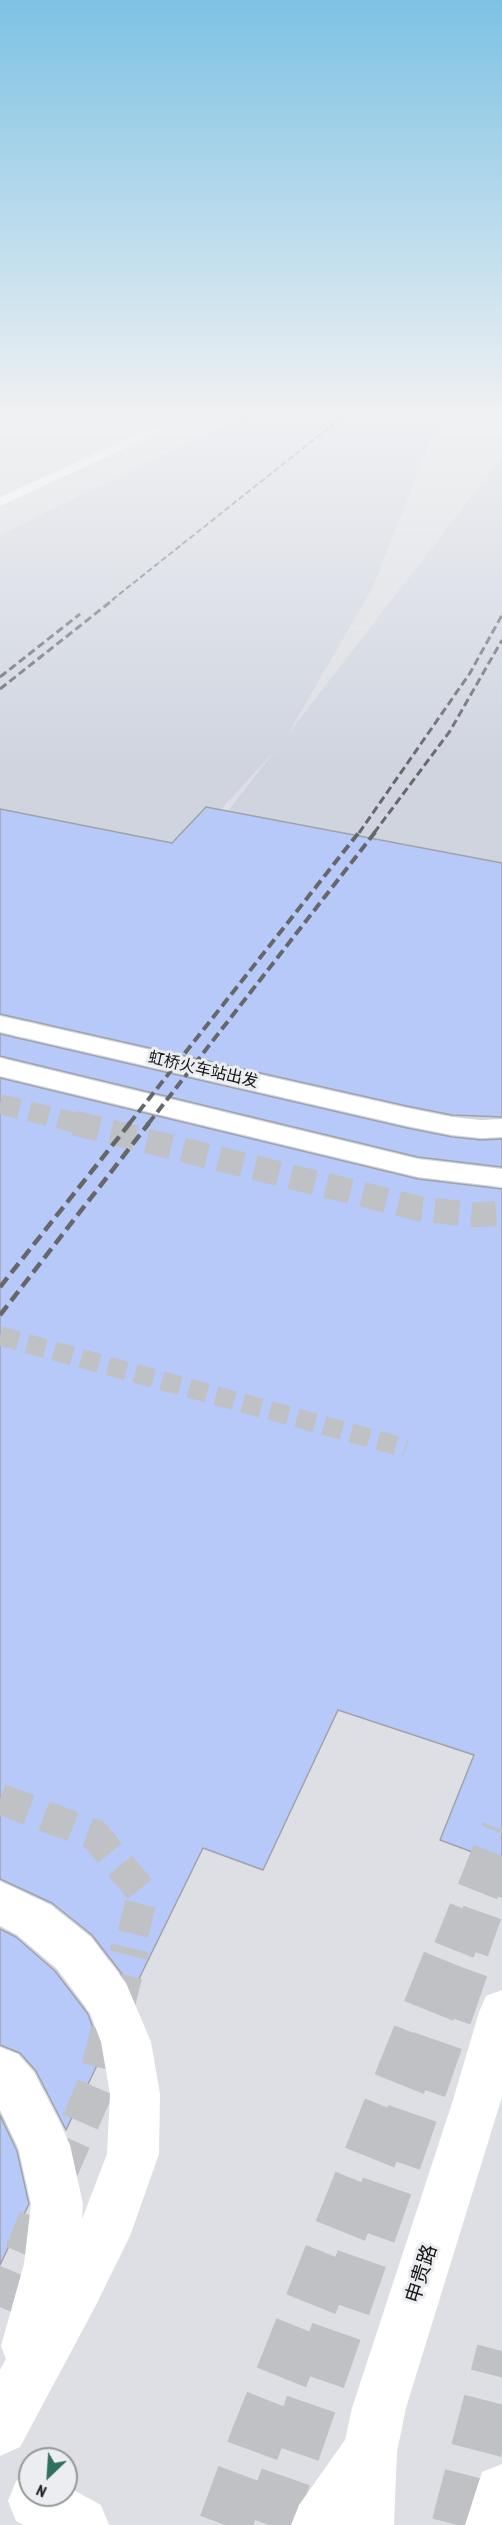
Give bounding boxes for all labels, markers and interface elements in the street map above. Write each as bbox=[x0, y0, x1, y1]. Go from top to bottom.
street label: 虹桥火车站出发 bbox=[146, 1048, 260, 1092]
street label: 申贵路 bbox=[401, 2242, 443, 2306]
north arrow bbox=[18, 2447, 78, 2507]
text: N bbox=[33, 2481, 49, 2502]

